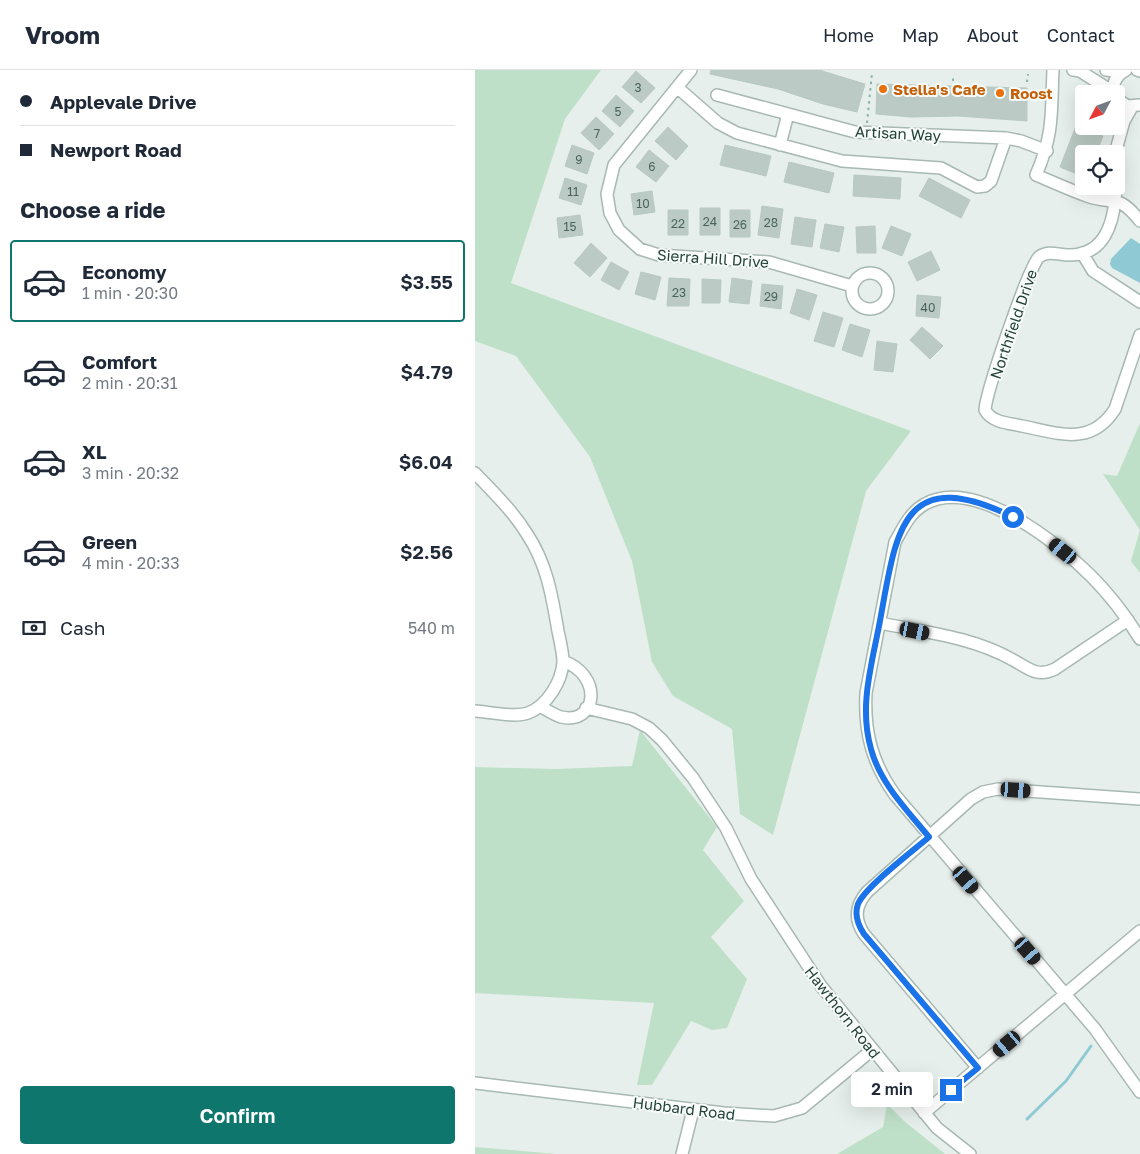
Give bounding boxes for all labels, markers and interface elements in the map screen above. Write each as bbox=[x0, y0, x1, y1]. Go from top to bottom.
text: Vroom bbox=[25, 20, 100, 49]
text: Home bbox=[823, 24, 874, 46]
text: Map bbox=[902, 24, 939, 46]
text: About bbox=[967, 24, 1019, 46]
text: Contact bbox=[1047, 24, 1115, 46]
house number: 3 bbox=[634, 80, 642, 95]
place label: Stella's Cafe bbox=[893, 80, 986, 98]
marker: Stella's Cafe bbox=[877, 83, 889, 95]
place label: Roost bbox=[1010, 84, 1053, 102]
north arrow bbox=[1075, 85, 1125, 135]
map controls bbox=[1075, 85, 1125, 195]
marker: Roost bbox=[994, 87, 1006, 99]
text: Applevale Drive bbox=[50, 90, 196, 113]
house number: 5 bbox=[615, 104, 622, 119]
street label: Artisan Way bbox=[855, 122, 942, 144]
house number: 7 bbox=[594, 126, 600, 141]
text: Newport Road bbox=[50, 138, 182, 161]
button: locate bbox=[1075, 145, 1125, 195]
house number: 9 bbox=[575, 152, 583, 167]
house number: 6 bbox=[648, 159, 656, 174]
house number: 11 bbox=[567, 184, 579, 199]
text: Choose a ride bbox=[20, 196, 166, 223]
house number: 10 bbox=[636, 196, 650, 211]
house number: 24 bbox=[703, 214, 717, 229]
house number: 28 bbox=[764, 215, 778, 230]
house number: 22 bbox=[671, 216, 685, 231]
house number: 26 bbox=[733, 217, 747, 232]
house number: 15 bbox=[564, 219, 576, 234]
street label: Sierra Hill Drive bbox=[656, 245, 770, 271]
icon: car bbox=[22, 259, 67, 304]
text: Economy bbox=[82, 260, 167, 283]
street label: Northfield Drive bbox=[986, 267, 1040, 381]
text: $3.55 bbox=[400, 270, 453, 293]
text: 1 min · 20:30 bbox=[82, 283, 178, 303]
house number: 23 bbox=[672, 285, 686, 300]
house number: 29 bbox=[764, 289, 778, 304]
house number: 40 bbox=[921, 300, 935, 315]
icon: car bbox=[22, 349, 67, 394]
text: Comfort bbox=[82, 350, 157, 373]
text: $4.79 bbox=[401, 360, 453, 383]
text: 2 min · 20:31 bbox=[82, 373, 178, 393]
icon: car bbox=[22, 439, 67, 484]
text: XL bbox=[82, 440, 107, 463]
text: $6.04 bbox=[399, 450, 453, 473]
text: 3 min · 20:32 bbox=[82, 463, 179, 483]
route start bbox=[1002, 506, 1024, 528]
icon: car bbox=[22, 529, 67, 574]
text: Green bbox=[82, 530, 137, 553]
car bbox=[1046, 536, 1079, 566]
text: $2.56 bbox=[400, 540, 453, 563]
text: 4 min · 20:33 bbox=[82, 553, 180, 573]
icon: cash bbox=[20, 614, 48, 642]
text: Cash bbox=[60, 616, 105, 639]
text: 540 m bbox=[408, 618, 455, 638]
car bbox=[898, 621, 931, 641]
car bbox=[1000, 781, 1031, 799]
car bbox=[950, 864, 981, 896]
car bbox=[1012, 935, 1043, 967]
street label: Hawthorn Road bbox=[801, 962, 885, 1062]
car bbox=[990, 1029, 1023, 1059]
callout: 2 min bbox=[851, 1072, 933, 1108]
text: 2 min bbox=[871, 1079, 913, 1099]
route end bbox=[940, 1079, 962, 1101]
button: Confirm bbox=[20, 1086, 455, 1144]
street label: Hubbard Road bbox=[632, 1093, 736, 1123]

